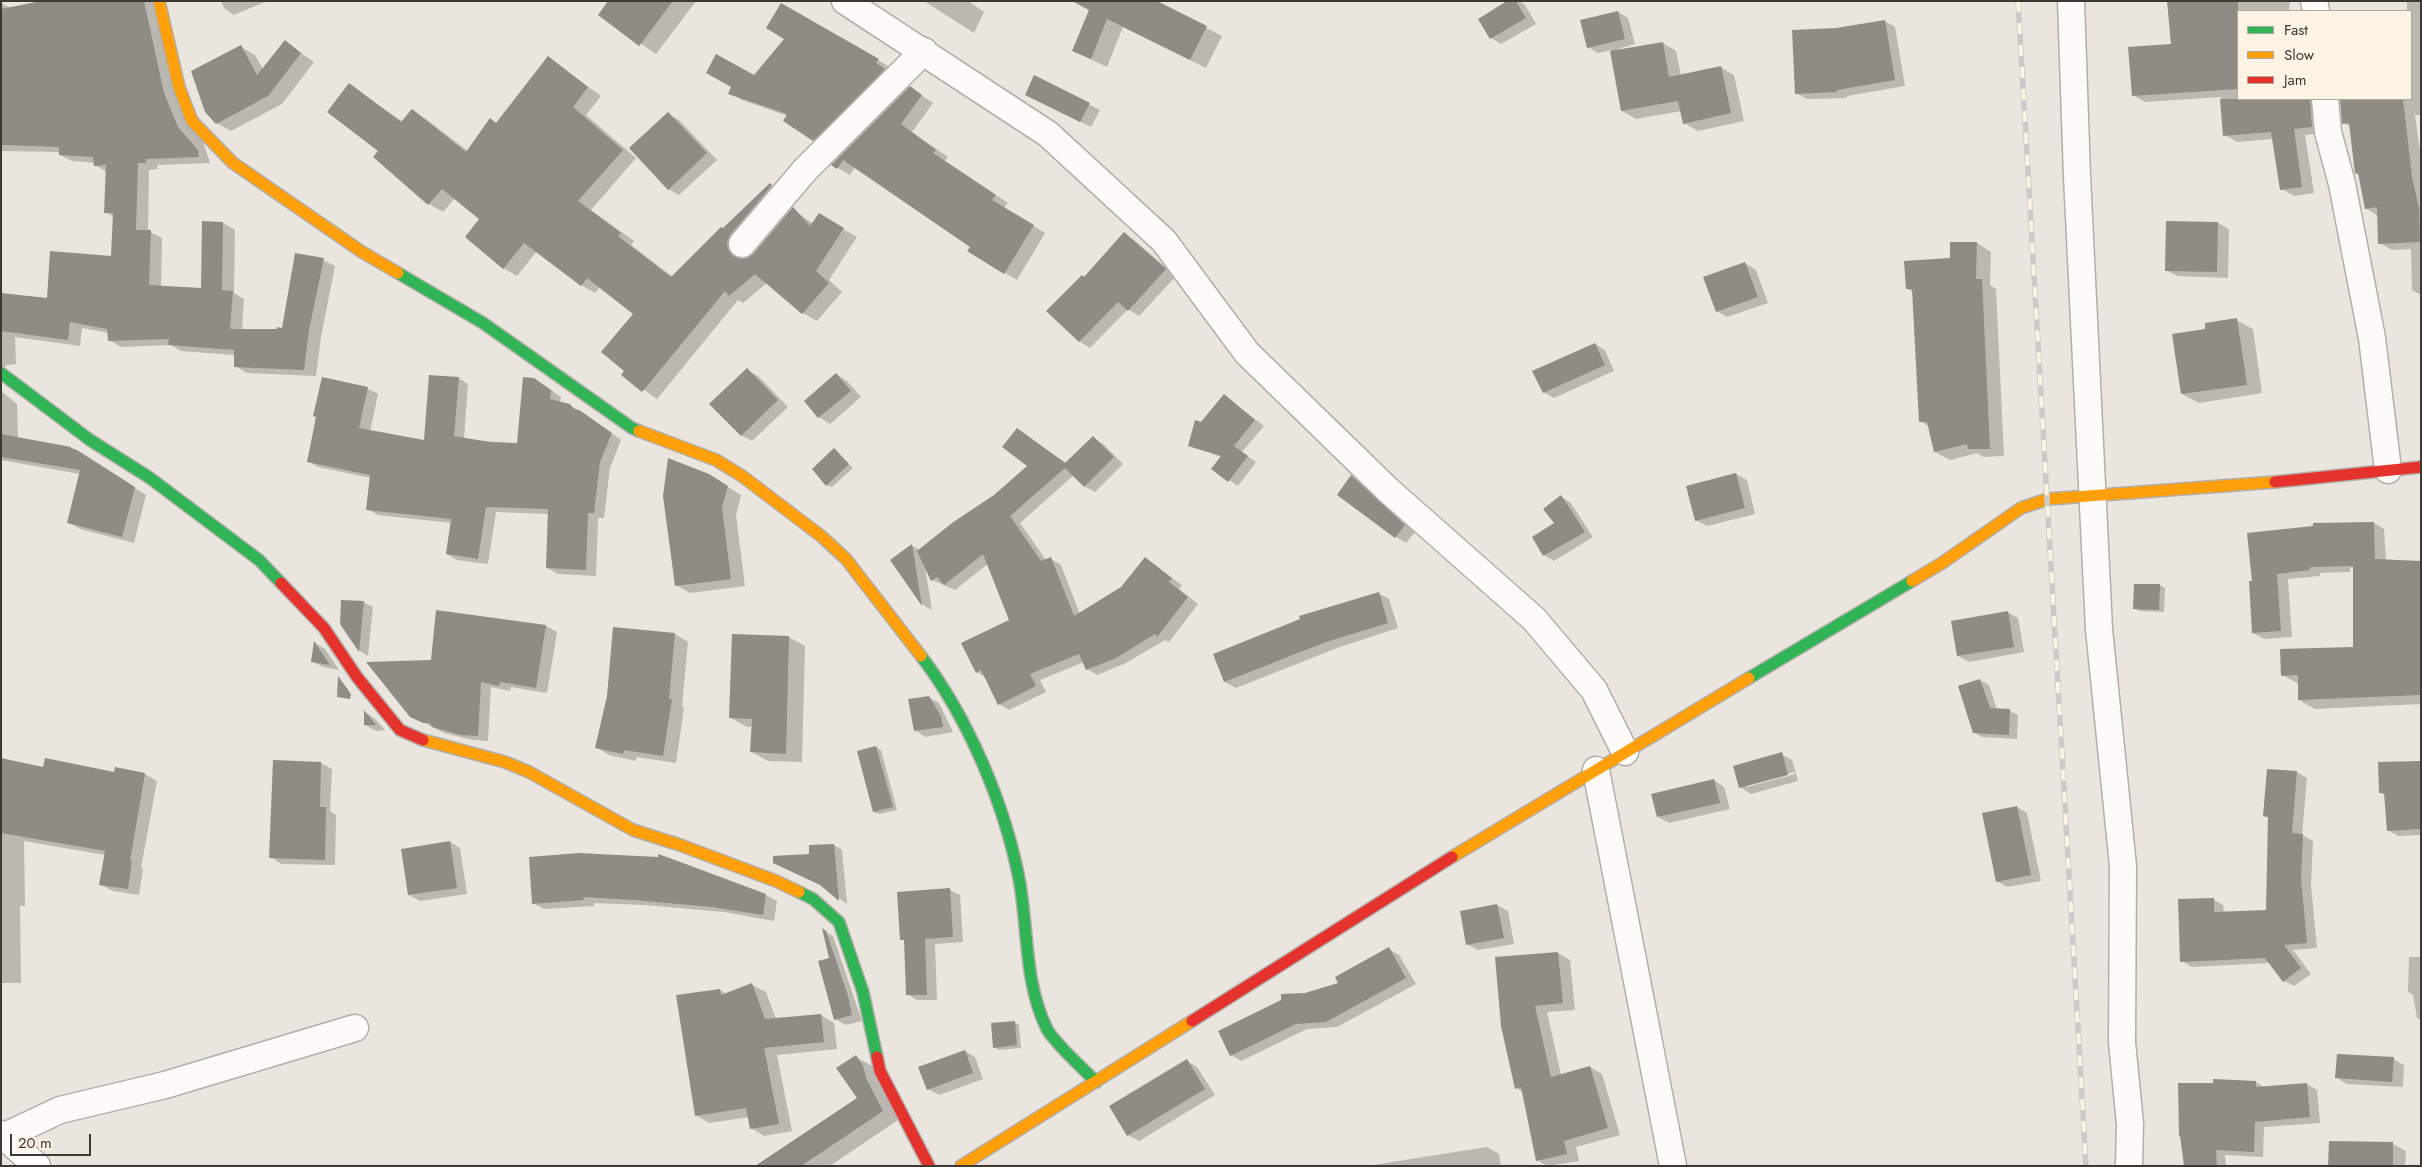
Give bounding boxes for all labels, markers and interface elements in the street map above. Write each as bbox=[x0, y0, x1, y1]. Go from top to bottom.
legend bbox=[2237, 10, 2412, 100]
text: Fast bbox=[2284, 19, 2308, 41]
text: Slow bbox=[2284, 44, 2314, 66]
text: Jam bbox=[2284, 69, 2307, 91]
scale bar bbox=[12, 1124, 94, 1156]
text: 20 m bbox=[18, 1132, 52, 1154]

